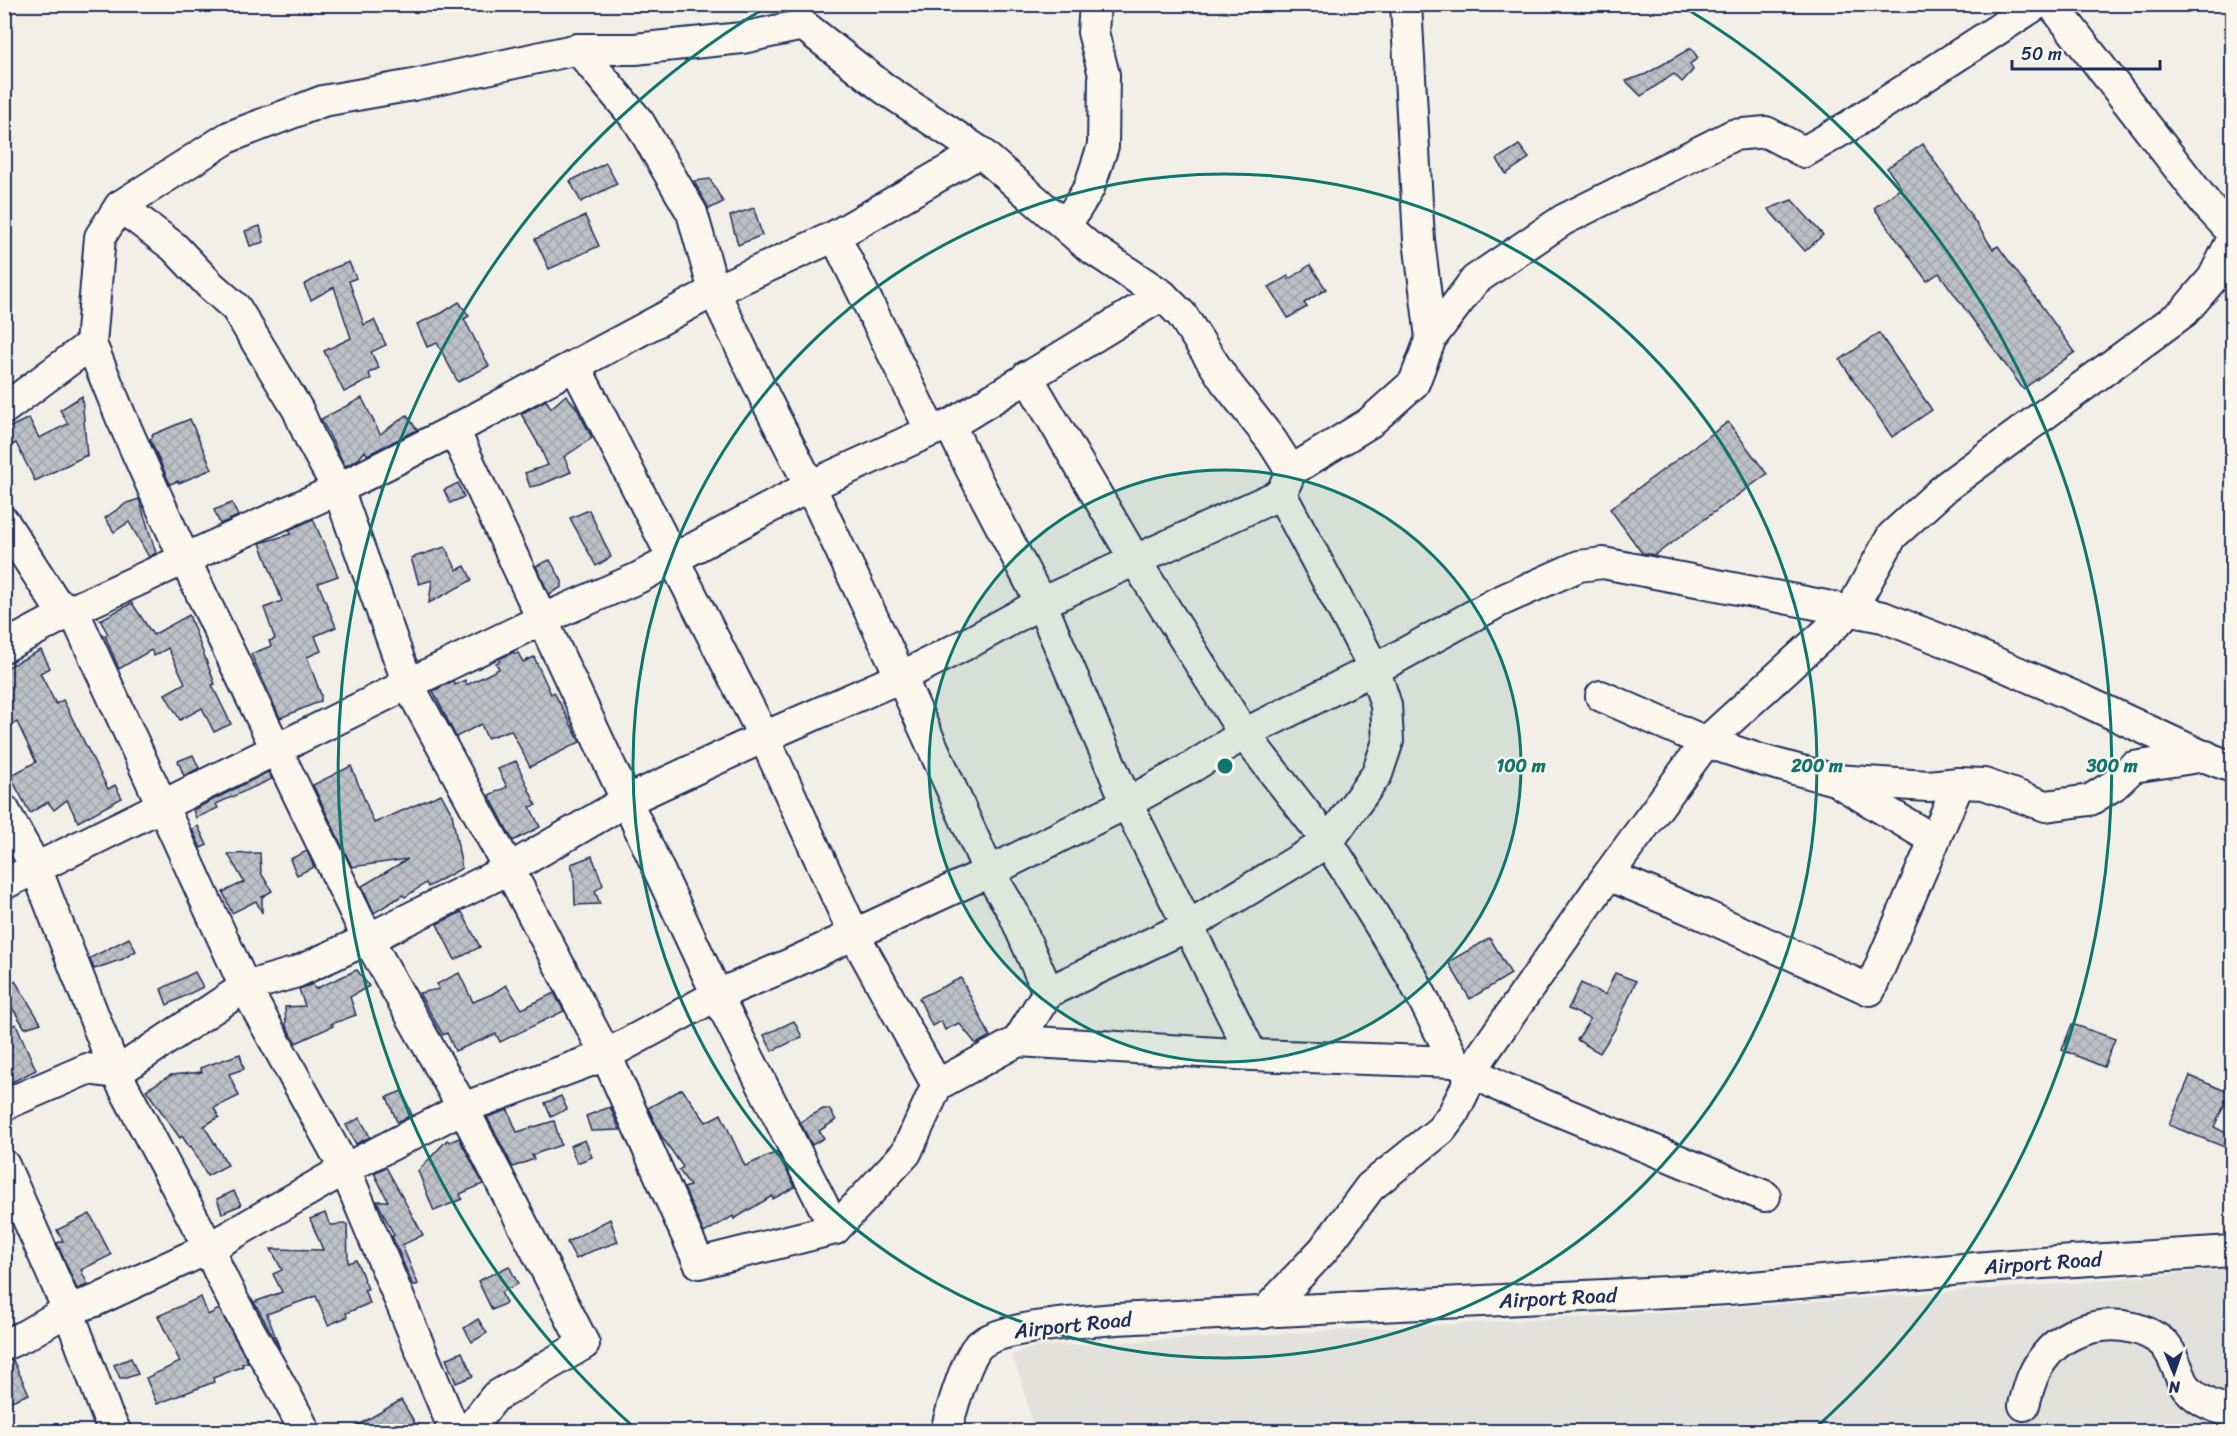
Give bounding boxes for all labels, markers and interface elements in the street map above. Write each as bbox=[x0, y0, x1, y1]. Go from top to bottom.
scale bar bbox=[2012, 33, 2160, 71]
text: 50 m bbox=[2021, 38, 2062, 70]
text: 100 m bbox=[1497, 750, 1546, 782]
text: 200 m bbox=[1790, 750, 1843, 782]
text: 300 m bbox=[2085, 750, 2138, 782]
centre of rings bbox=[1215, 756, 1235, 776]
street label: Airport Road bbox=[1982, 1240, 2105, 1286]
street label: Airport Road bbox=[1497, 1276, 1620, 1320]
street label: Airport Road bbox=[1011, 1300, 1136, 1350]
north arrow bbox=[2144, 1343, 2204, 1403]
text: N bbox=[2168, 1373, 2182, 1402]

